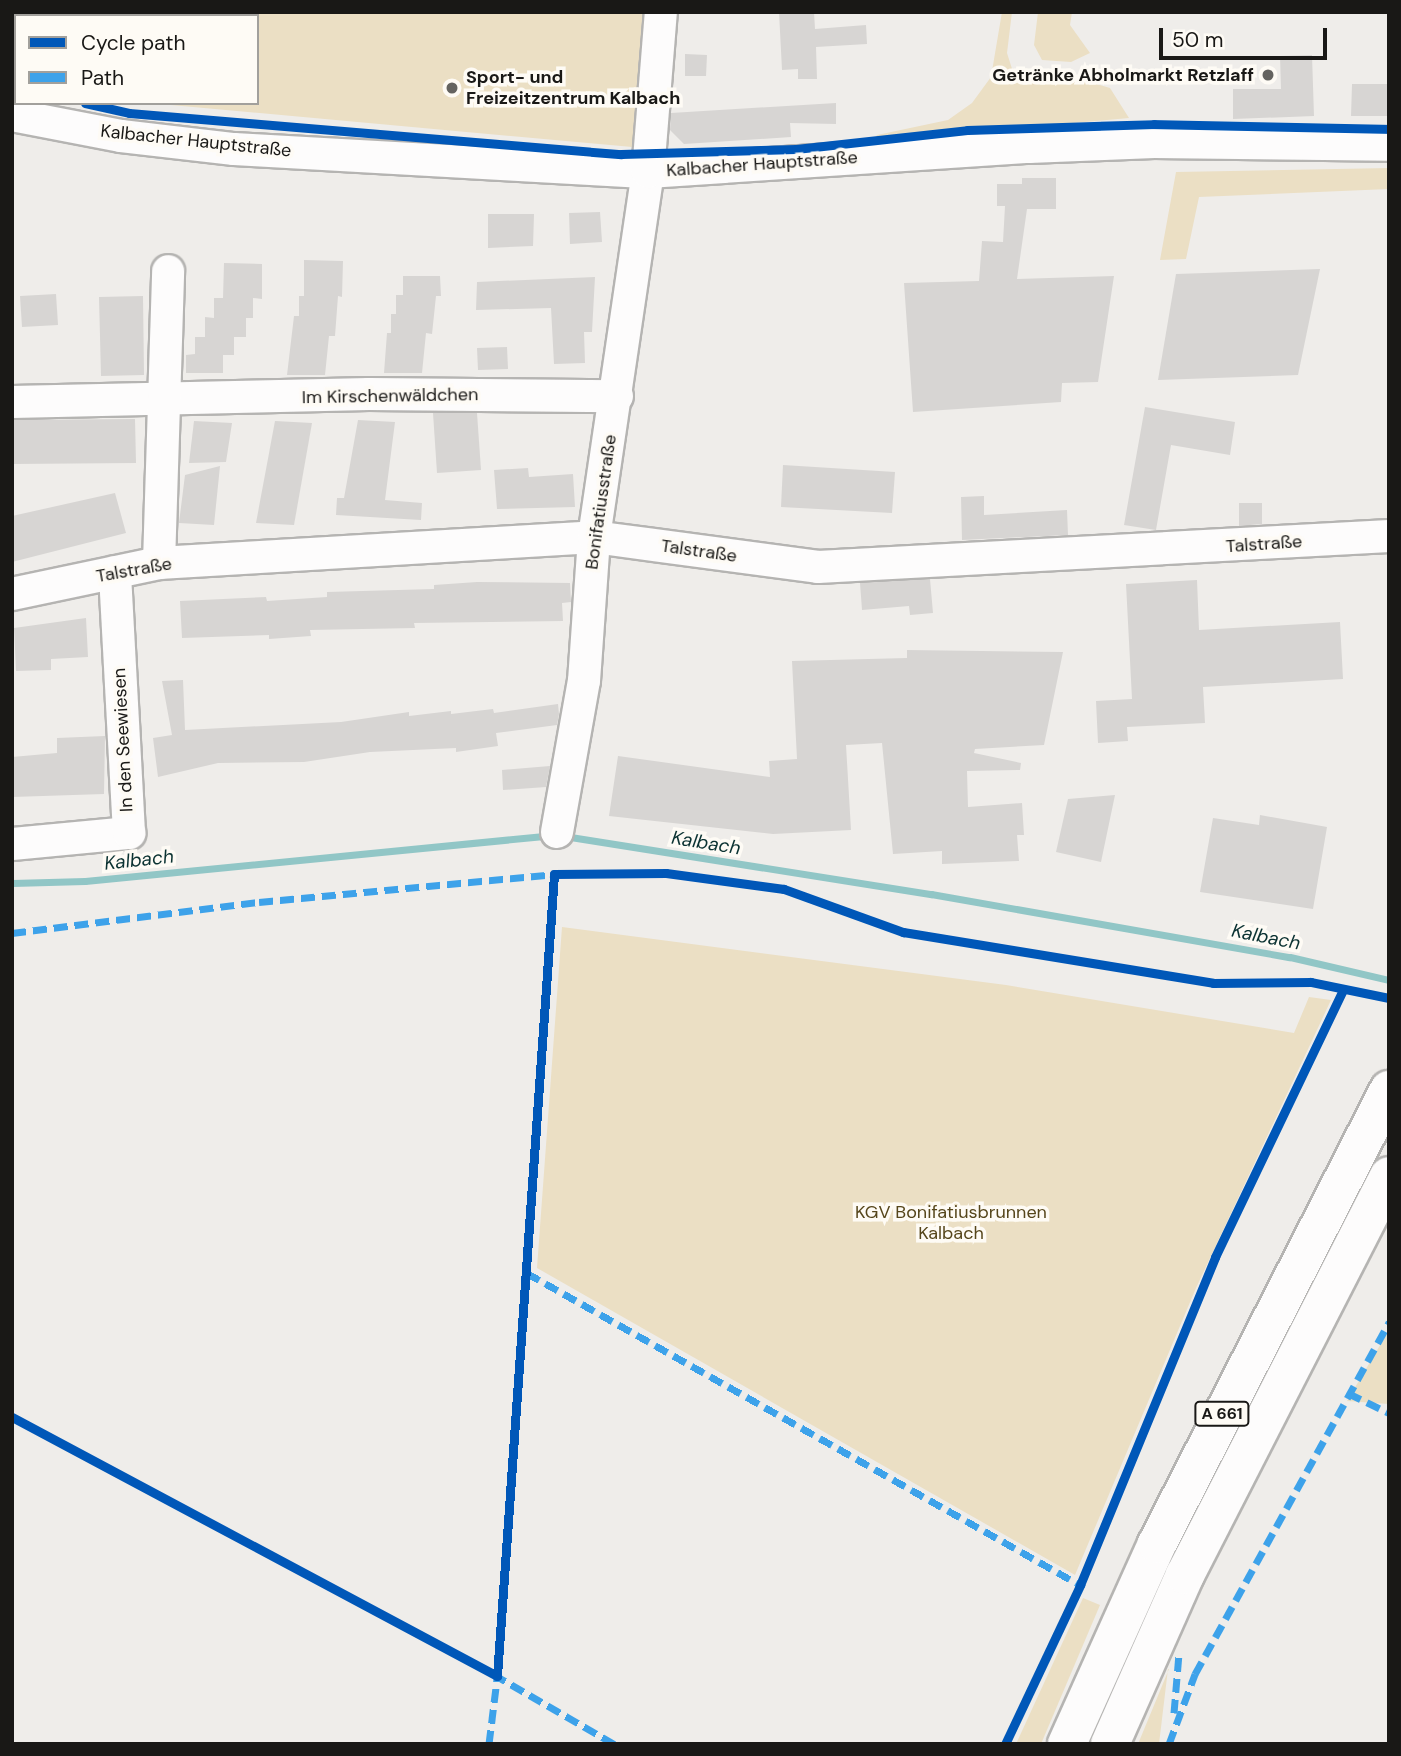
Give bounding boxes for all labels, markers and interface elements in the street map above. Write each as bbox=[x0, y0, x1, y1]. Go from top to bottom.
legend bbox=[14, 14, 259, 105]
scale bar bbox=[1163, 14, 1331, 58]
text: 50 m bbox=[1172, 26, 1223, 54]
text: Cycle path bbox=[81, 29, 186, 57]
text: Path bbox=[81, 64, 124, 92]
place label: Getränke Abholmarkt Retzlaff bbox=[992, 64, 1254, 86]
place label: Sport- und Freizeitzentrum Kalbach bbox=[466, 67, 680, 110]
marker: Getränke Abholmarkt Retzlaff bbox=[1260, 67, 1276, 83]
marker: Sport- und Freizeitzentrum Kalbach bbox=[444, 80, 460, 96]
street label: Kalbacher Hauptstraße bbox=[100, 120, 292, 162]
street label: Kalbacher Hauptstraße bbox=[666, 147, 858, 181]
street label: Im Kirschenwäldchen bbox=[302, 384, 478, 408]
street label: Bonifatiusstraße bbox=[581, 433, 621, 571]
street label: Talstraße bbox=[1225, 531, 1303, 557]
street label: Talstraße bbox=[660, 535, 738, 567]
street label: Talstraße bbox=[94, 553, 174, 587]
street label: In den Seewiesen bbox=[108, 667, 138, 813]
water label: Kalbach bbox=[670, 826, 742, 860]
water label: Kalbach bbox=[103, 845, 175, 875]
water label: Kalbach bbox=[1230, 919, 1302, 955]
park label: KGV Bonifatiusbrunnen Kalbach bbox=[855, 1202, 1047, 1244]
road number: A 661 bbox=[1194, 1402, 1250, 1426]

